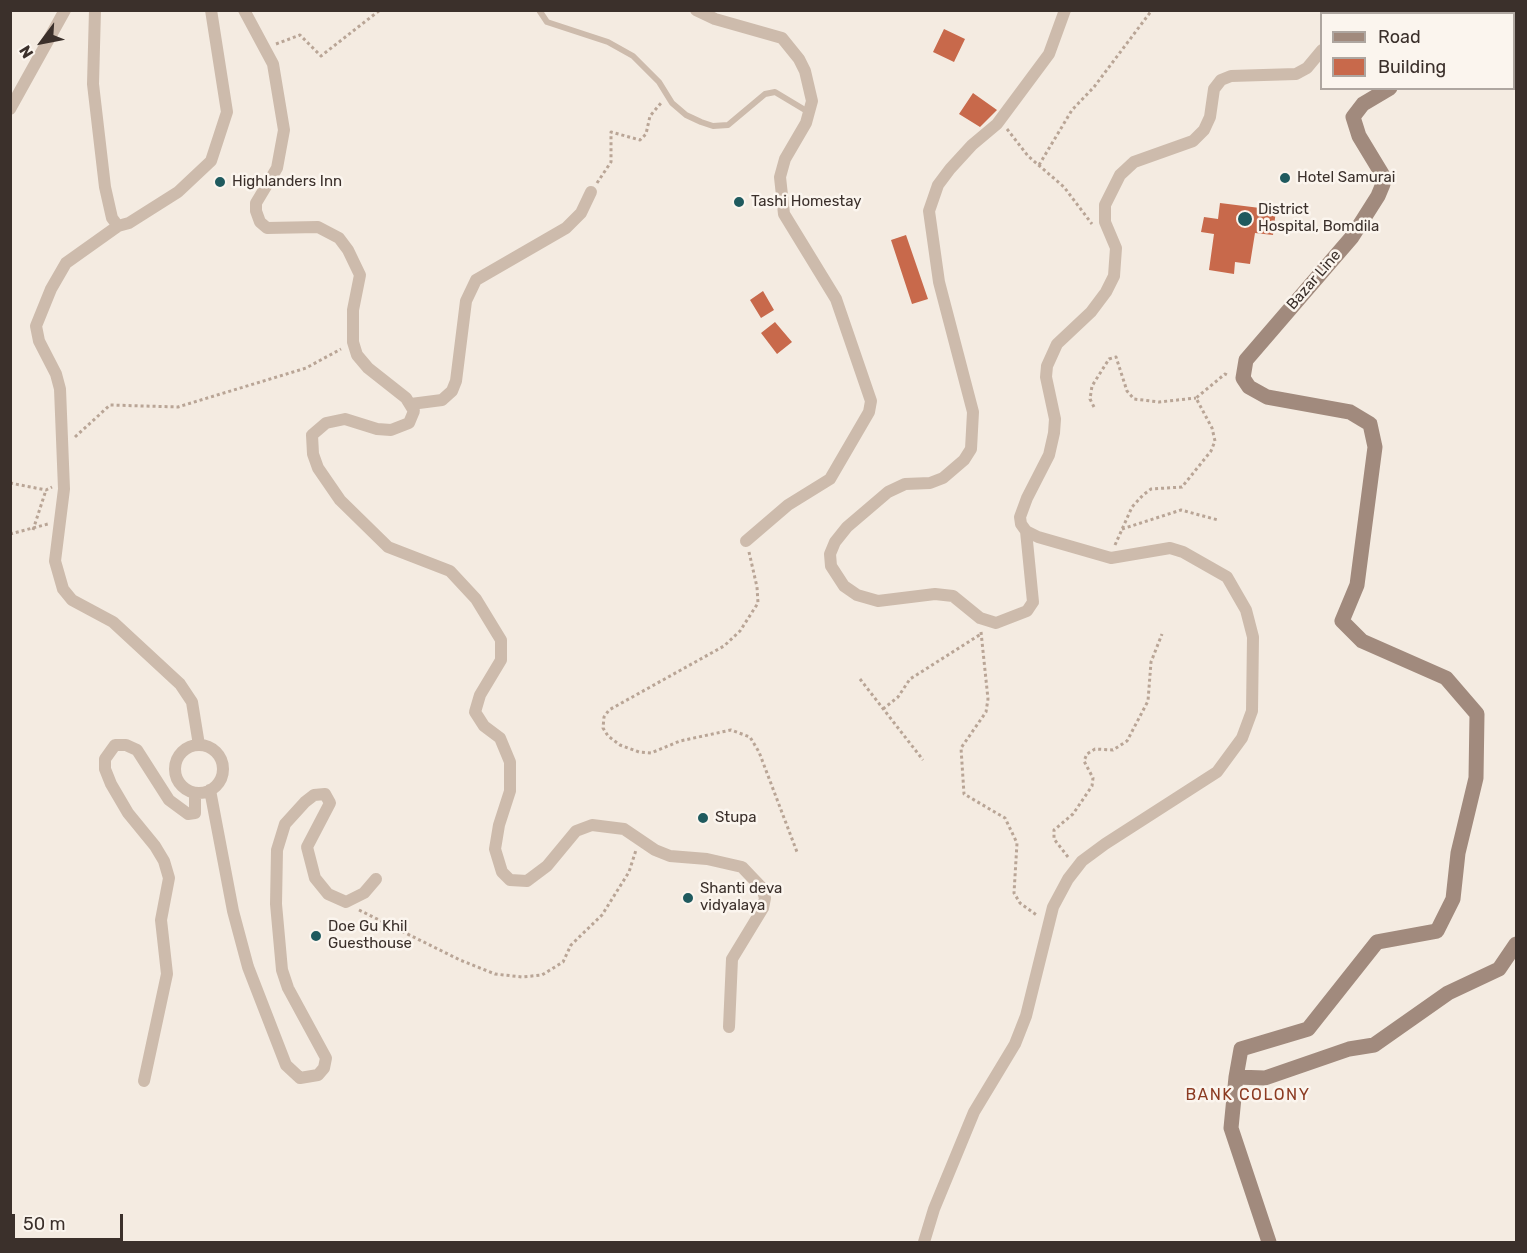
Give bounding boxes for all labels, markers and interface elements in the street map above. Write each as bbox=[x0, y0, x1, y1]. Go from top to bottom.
north arrow bbox=[12, 12, 72, 72]
legend bbox=[1320, 12, 1515, 90]
text: Road bbox=[1378, 26, 1421, 48]
text: N bbox=[15, 42, 37, 62]
text: Building bbox=[1378, 56, 1446, 78]
place label: Hotel Samurai bbox=[1297, 169, 1395, 187]
marker: Hotel Samurai bbox=[1278, 171, 1292, 185]
place label: Highlanders Inn bbox=[232, 173, 342, 191]
marker: Highlanders Inn bbox=[213, 175, 227, 189]
place label: Tashi Homestay bbox=[751, 193, 862, 211]
marker: Tashi Homestay bbox=[732, 195, 746, 209]
place label: District Hospital, Bomdila bbox=[1258, 201, 1379, 236]
marker: District Hospital, Bomdila bbox=[1236, 210, 1254, 228]
street label: Bazar Line bbox=[1283, 246, 1345, 314]
place label: Stupa bbox=[715, 809, 756, 827]
marker: Stupa bbox=[696, 811, 710, 825]
place label: Shanti deva vidyalaya bbox=[700, 880, 782, 915]
marker: Shanti deva vidyalaya bbox=[681, 891, 695, 905]
place label: Doe Gu Khil Guesthouse bbox=[328, 918, 412, 953]
marker: Doe Gu Khil Guesthouse bbox=[309, 929, 323, 943]
district label: BANK COLONY bbox=[1185, 1085, 1311, 1105]
scale bar bbox=[15, 1202, 126, 1240]
text: 50 m bbox=[23, 1213, 66, 1235]

